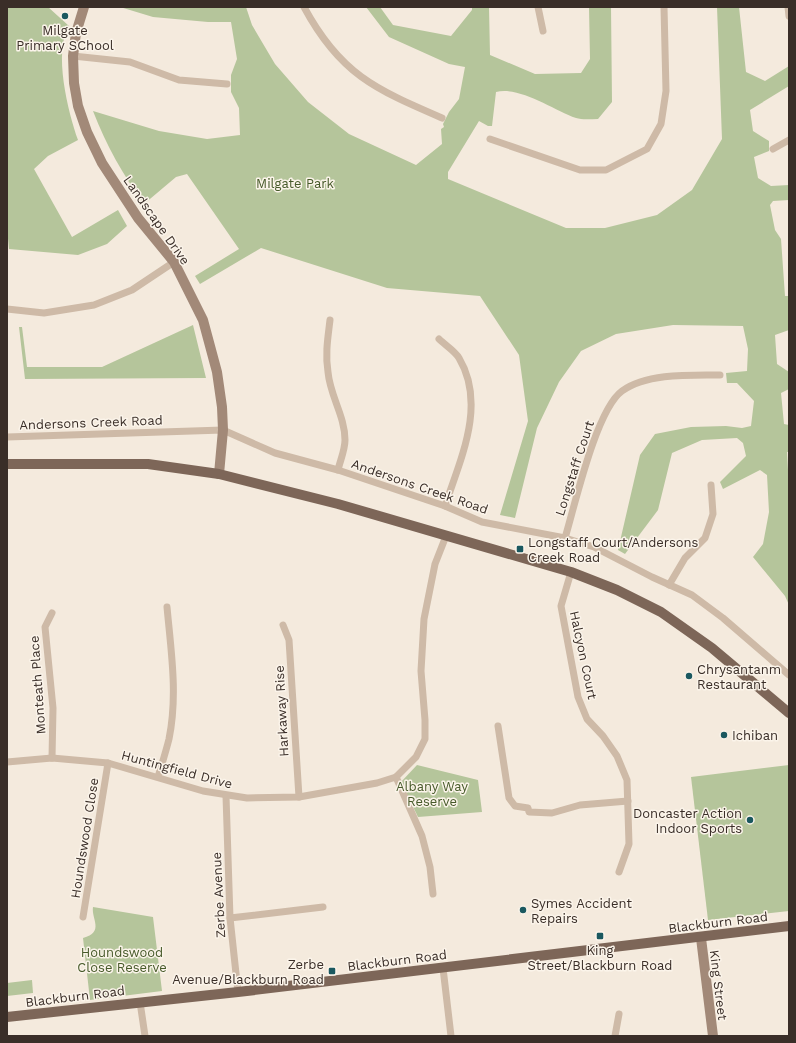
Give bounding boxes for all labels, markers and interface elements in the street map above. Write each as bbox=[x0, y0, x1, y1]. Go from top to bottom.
marker: Milgate Primary SChool bbox=[60, 11, 70, 21]
place label: Milgate Primary SChool bbox=[16, 23, 114, 53]
street label: Landscape Drive bbox=[120, 173, 193, 268]
park label: Milgate Park bbox=[256, 176, 335, 191]
street label: Andersons Creek Road bbox=[19, 412, 163, 433]
street label: Longstaff Court bbox=[552, 418, 597, 518]
street label: Andersons Creek Road bbox=[350, 456, 490, 517]
place label: Longstaff Court/Andersons Creek Road bbox=[528, 535, 699, 565]
marker: Longstaff Court/Andersons Creek Road bbox=[515, 544, 525, 554]
street label: Halcyon Court bbox=[567, 610, 600, 701]
street label: Monteath Place bbox=[27, 635, 48, 735]
place label: Chrysantanm Restaurant bbox=[697, 662, 781, 692]
street label: Harkaway Rise bbox=[272, 665, 291, 757]
marker: Chrysantanm Restaurant bbox=[684, 671, 694, 681]
place label: Ichiban bbox=[732, 728, 778, 743]
marker: Ichiban bbox=[719, 730, 729, 740]
street label: Huntingfield Drive bbox=[120, 747, 234, 792]
street label: Houndswood Close bbox=[68, 777, 101, 899]
park label: Albany Way Reserve bbox=[396, 779, 468, 809]
place label: Doncaster Action Indoor Sports bbox=[633, 806, 742, 836]
marker: Doncaster Action Indoor Sports bbox=[745, 815, 755, 825]
street label: Zerbe Avenue bbox=[209, 852, 228, 938]
place label: Symes Accident Repairs bbox=[531, 896, 632, 926]
marker: Symes Accident Repairs bbox=[518, 905, 528, 915]
street label: Blackburn Road bbox=[667, 909, 769, 936]
marker: King Street/Blackburn Road bbox=[595, 931, 605, 941]
place label: King Street/Blackburn Road bbox=[528, 943, 672, 973]
park label: Houndswood Close Reserve bbox=[77, 945, 167, 975]
street label: Blackburn Road bbox=[346, 947, 448, 974]
street label: King Street bbox=[707, 949, 730, 1022]
place label: Zerbe Avenue/Blackburn Road bbox=[172, 957, 324, 987]
marker: Zerbe Avenue/Blackburn Road bbox=[327, 966, 337, 976]
street label: Blackburn Road bbox=[24, 983, 126, 1010]

